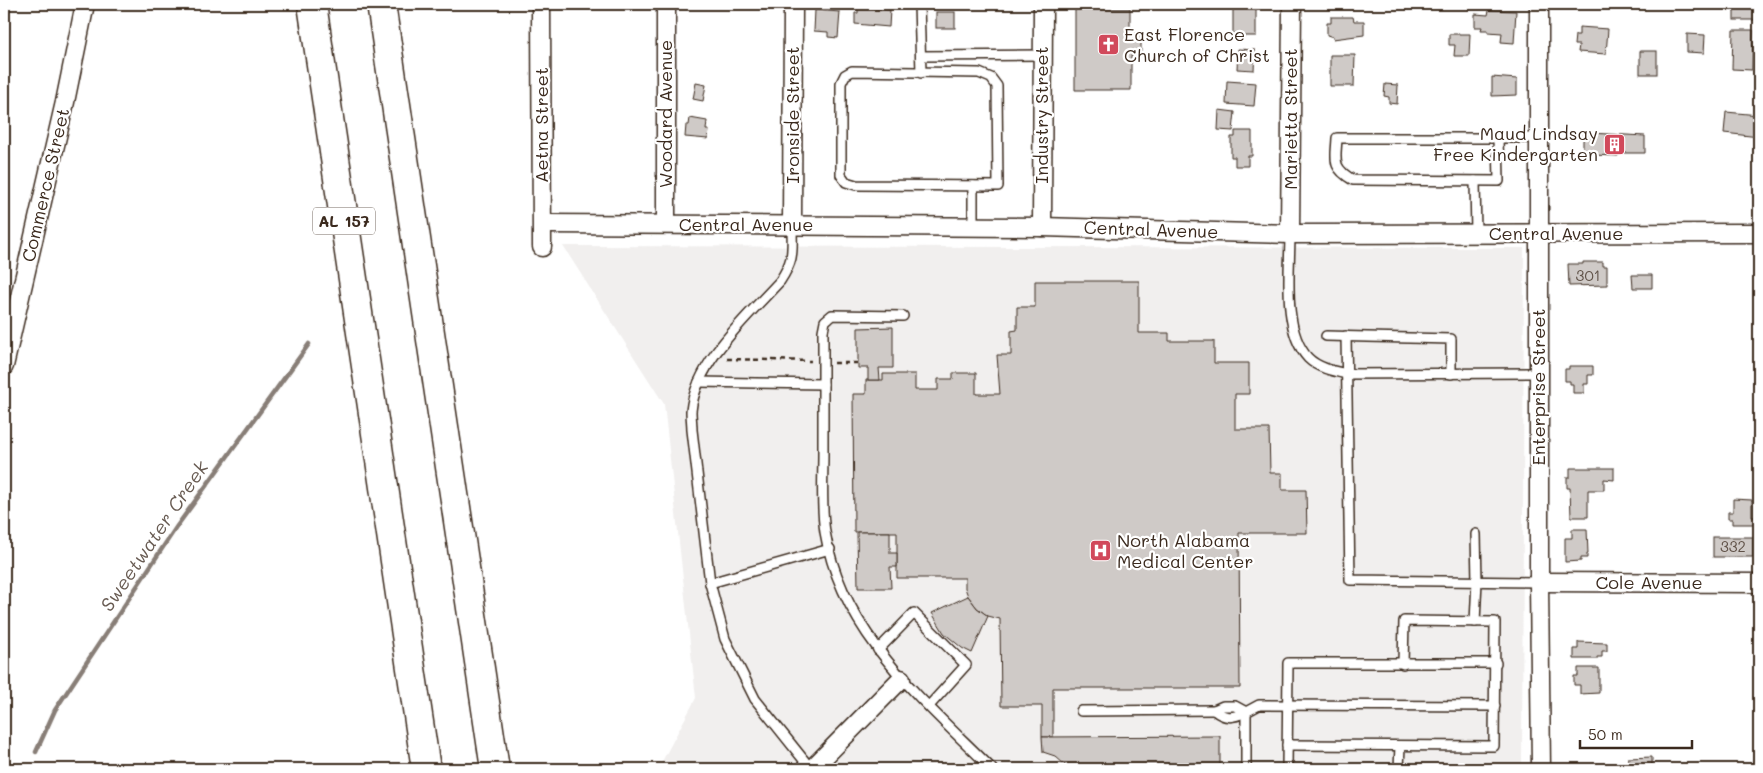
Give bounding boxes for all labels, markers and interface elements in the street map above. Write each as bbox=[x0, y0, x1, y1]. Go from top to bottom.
place label: East Florence Church of Christ bbox=[1124, 22, 1270, 67]
church icon: East Florence Church of Christ bbox=[1096, 33, 1120, 57]
street label: Woodard Avenue bbox=[653, 40, 677, 188]
street label: Ironside Street bbox=[780, 46, 804, 184]
street label: Industry Street bbox=[1029, 46, 1053, 184]
street label: Marietta Street bbox=[1278, 48, 1302, 190]
street label: Aetna Street bbox=[529, 67, 553, 183]
street label: Commerce Street bbox=[16, 105, 74, 264]
place label: Maud Lindsay Free Kindergarten bbox=[1433, 121, 1598, 166]
building icon: Maud Lindsay Free Kindergarten bbox=[1602, 132, 1626, 156]
road number: AL 157 bbox=[313, 208, 375, 235]
street label: Central Avenue bbox=[679, 212, 813, 236]
street label: Central Avenue bbox=[1083, 215, 1219, 243]
street label: Central Avenue bbox=[1489, 221, 1623, 245]
house number: 301 bbox=[1576, 265, 1600, 285]
street label: Enterprise Street bbox=[1526, 309, 1550, 465]
water label: Sweetwater Creek bbox=[94, 455, 214, 616]
place label: North Alabama Medical Center bbox=[1117, 528, 1254, 573]
house number: 332 bbox=[1720, 536, 1746, 556]
hospital icon: North Alabama Medical Center bbox=[1089, 539, 1113, 563]
street label: Cole Avenue bbox=[1595, 570, 1703, 594]
scale bar bbox=[1580, 718, 1693, 750]
text: 50 m bbox=[1588, 724, 1623, 744]

